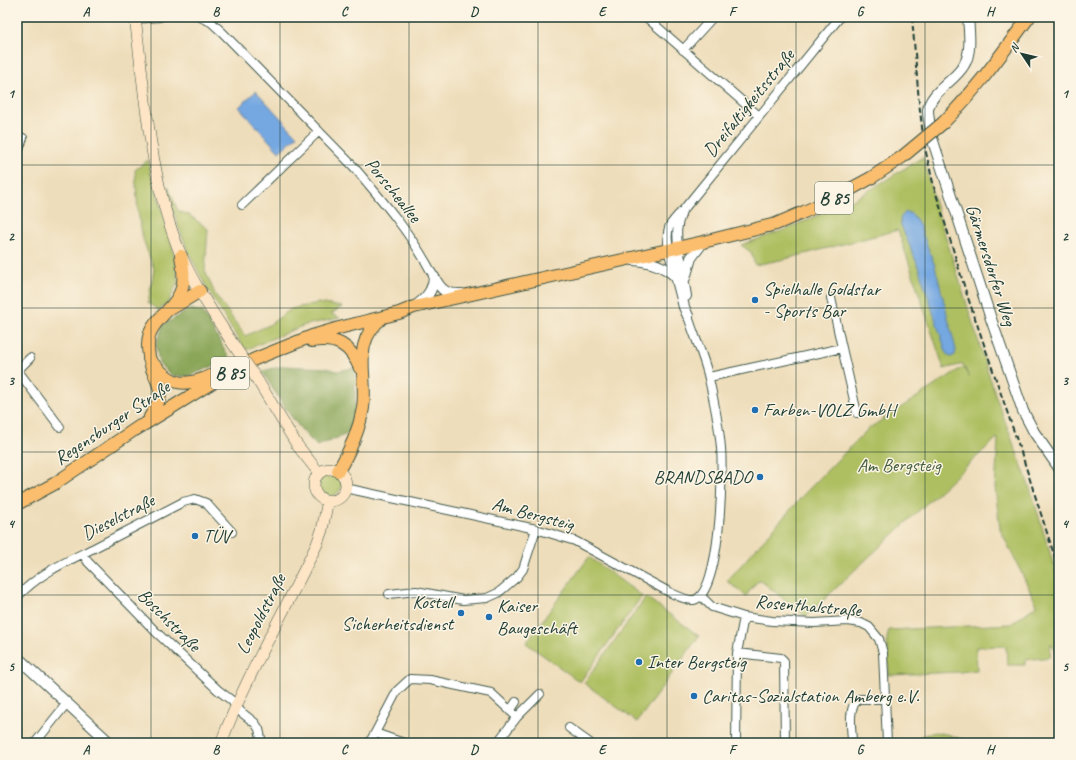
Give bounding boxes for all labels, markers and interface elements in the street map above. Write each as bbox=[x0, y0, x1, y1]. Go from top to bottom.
text: A bbox=[83, 4, 91, 20]
text: B bbox=[213, 4, 221, 20]
text: C bbox=[341, 4, 349, 20]
text: D bbox=[470, 4, 479, 20]
text: E bbox=[599, 4, 608, 20]
text: F bbox=[729, 4, 738, 20]
text: G bbox=[857, 4, 865, 20]
text: H bbox=[986, 4, 996, 20]
north arrow bbox=[1002, 34, 1042, 74]
text: N bbox=[1006, 40, 1023, 55]
street label: Dreifaltigkeitsstraße bbox=[698, 43, 801, 162]
text: 1 bbox=[8, 86, 16, 102]
text: 1 bbox=[1062, 86, 1070, 102]
street label: Porscheallee bbox=[359, 153, 428, 229]
road number: B 85 bbox=[815, 182, 853, 214]
street label: Gärmersdorfer Weg bbox=[960, 201, 1022, 330]
text: 2 bbox=[8, 229, 15, 245]
text: 2 bbox=[1062, 229, 1069, 245]
place label: Spielhalle Goldstar - Sports Bar bbox=[763, 277, 882, 323]
marker: Spielhalle Goldstar - Sports Bar bbox=[750, 295, 760, 305]
road number: B 85 bbox=[211, 357, 249, 389]
text: 3 bbox=[8, 373, 15, 389]
text: 3 bbox=[1062, 373, 1069, 389]
street label: Regensburger Straße bbox=[50, 374, 176, 471]
place label: Farben-VOLZ GmbH bbox=[763, 398, 899, 422]
marker: Farben-VOLZ GmbH bbox=[750, 405, 760, 415]
park label: Am Bergsteig bbox=[857, 453, 942, 477]
place label: BRANDSBADO bbox=[654, 465, 755, 489]
marker: BRANDSBADO bbox=[755, 472, 765, 482]
street label: Dieselstraße bbox=[78, 488, 160, 546]
street label: Am Bergsteig bbox=[489, 492, 578, 537]
text: 4 bbox=[8, 516, 16, 532]
text: 4 bbox=[1062, 516, 1070, 532]
place label: TÜV bbox=[203, 524, 234, 548]
marker: TÜV bbox=[190, 531, 200, 541]
street label: Leopoldstraße bbox=[231, 568, 292, 658]
street label: Boschstraße bbox=[132, 583, 207, 658]
street label: Rosenthalstraße bbox=[754, 589, 863, 623]
place label: Kostell Sicherheitsdienst bbox=[342, 590, 457, 636]
place label: Kaiser Baugeschäft bbox=[497, 594, 579, 640]
marker: Kostell Sicherheitsdienst bbox=[456, 608, 466, 618]
marker: Kaiser Baugeschäft bbox=[484, 612, 494, 622]
place label: Inter Bergsteig bbox=[647, 650, 747, 674]
marker: Inter Bergsteig bbox=[634, 657, 644, 667]
text: 5 bbox=[8, 659, 15, 675]
text: 5 bbox=[1062, 659, 1069, 675]
place label: Caritas-Sozialstation Amberg e.V. bbox=[702, 684, 920, 708]
marker: Caritas-Sozialstation Amberg e.V. bbox=[689, 691, 699, 701]
text: A bbox=[83, 742, 91, 758]
text: B bbox=[213, 742, 221, 758]
text: C bbox=[341, 742, 349, 758]
text: D bbox=[470, 742, 479, 758]
text: E bbox=[599, 742, 608, 758]
text: F bbox=[729, 742, 738, 758]
text: G bbox=[857, 742, 865, 758]
text: H bbox=[986, 742, 996, 758]

